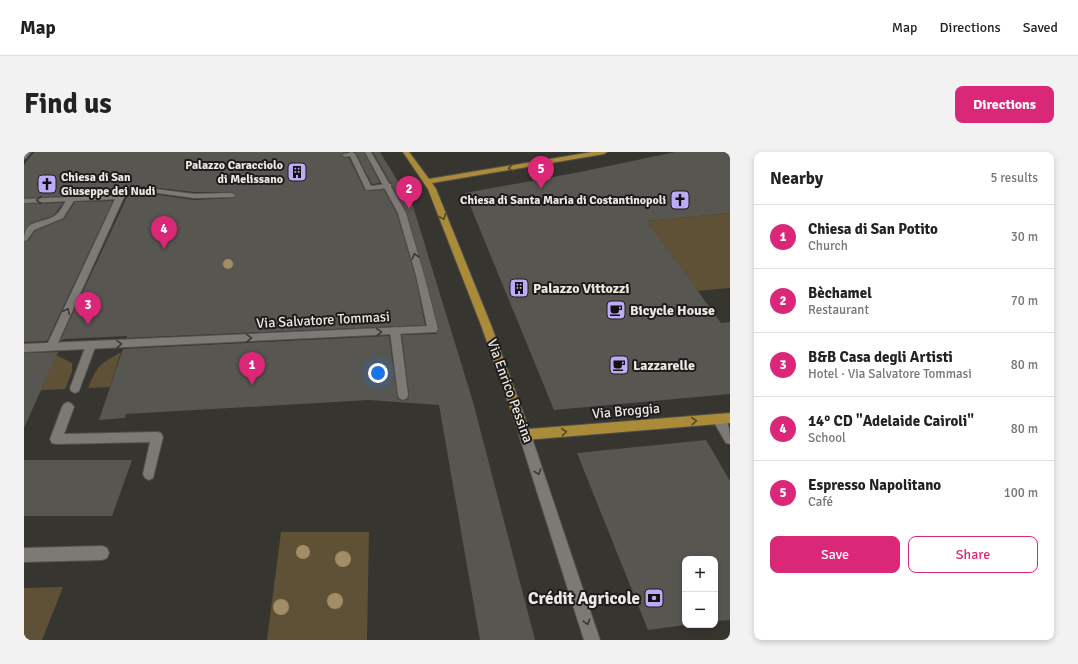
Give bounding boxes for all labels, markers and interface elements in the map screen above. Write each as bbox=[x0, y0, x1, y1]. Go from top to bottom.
text: Map bbox=[20, 16, 56, 40]
text: Map bbox=[892, 19, 918, 36]
text: Directions bbox=[940, 19, 1001, 36]
text: Saved bbox=[1023, 19, 1058, 36]
button: Directions bbox=[955, 86, 1054, 123]
text: Find us bbox=[24, 87, 112, 121]
pin: 5 bbox=[528, 156, 554, 189]
place label: Palazzo Caracciolo di Melissano bbox=[185, 158, 283, 187]
building icon: Palazzo Caracciolo di Melissano bbox=[286, 161, 308, 183]
one-way arrow bbox=[507, 163, 514, 172]
text: Nearby bbox=[770, 168, 823, 189]
place label: Chiesa di San Giuseppe dei Nudi bbox=[61, 170, 155, 199]
text: 5 results bbox=[990, 170, 1038, 186]
church icon: Chiesa di San Giuseppe dei Nudi bbox=[36, 173, 58, 195]
pin: 2 bbox=[396, 176, 422, 209]
church icon: Chiesa di Santa Maria di Costantinopoli bbox=[669, 189, 691, 211]
place label: Chiesa di Santa Maria di Costantinopoli bbox=[460, 193, 666, 208]
one-way arrow bbox=[36, 196, 42, 204]
one-way arrow bbox=[438, 213, 446, 221]
pin: 4 bbox=[151, 216, 177, 249]
text: Chiesa di San Potito bbox=[808, 220, 938, 238]
text: 1 bbox=[779, 229, 787, 245]
text: 30 m bbox=[1011, 229, 1038, 245]
text: Church bbox=[808, 238, 848, 254]
one-way arrow bbox=[411, 253, 420, 260]
building icon: Palazzo Vittozzi bbox=[508, 277, 530, 299]
place label: Palazzo Vittozzi bbox=[533, 280, 630, 297]
text: Bèchamel bbox=[808, 284, 872, 302]
pin: 3 bbox=[75, 292, 101, 325]
text: 2 bbox=[779, 293, 787, 309]
text: 70 m bbox=[1011, 293, 1038, 309]
cafe icon: Bicycle House bbox=[605, 299, 627, 321]
place label: Bicycle House bbox=[630, 302, 715, 319]
text: Restaurant bbox=[808, 302, 869, 318]
one-way arrow bbox=[62, 308, 70, 316]
street label: Via Salvatore Tommasi bbox=[256, 308, 390, 332]
one-way arrow bbox=[376, 328, 382, 336]
one-way arrow bbox=[246, 334, 252, 342]
street label: Via Enrico Pessina bbox=[483, 337, 537, 445]
one-way arrow bbox=[116, 339, 122, 348]
text: B&B Casa degli Artisti bbox=[808, 348, 953, 366]
pin: 1 bbox=[239, 352, 265, 385]
cafe icon: Lazzarelle bbox=[608, 354, 630, 376]
place label: Lazzarelle bbox=[633, 357, 695, 374]
text: 3 bbox=[779, 357, 787, 373]
text: 80 m bbox=[1011, 357, 1038, 373]
your location bbox=[368, 363, 388, 383]
text: Hotel · Via Salvatore Tommasi bbox=[808, 366, 972, 382]
street label: Via Broggia bbox=[591, 400, 661, 422]
text: 14° CD "Adelaide Cairoli" bbox=[808, 412, 974, 430]
one-way arrow bbox=[691, 416, 697, 425]
text: 4 bbox=[779, 421, 787, 437]
text: 80 m bbox=[1011, 421, 1038, 437]
one-way arrow bbox=[561, 427, 567, 436]
text: School bbox=[808, 430, 846, 446]
one-way arrow bbox=[533, 468, 542, 475]
text: Espresso Napolitano bbox=[808, 476, 941, 494]
text: 5 bbox=[779, 485, 787, 501]
text: 100 m bbox=[1004, 485, 1038, 501]
text: Café bbox=[808, 494, 833, 510]
button: Save bbox=[770, 536, 900, 573]
button: Share bbox=[908, 536, 1038, 573]
map controls bbox=[682, 556, 718, 628]
button: + bbox=[682, 556, 718, 592]
bank icon: Crédit Agricole bbox=[643, 587, 665, 609]
place label: Crédit Agricole bbox=[528, 588, 640, 609]
button: − bbox=[682, 592, 718, 628]
one-way arrow bbox=[582, 618, 590, 625]

